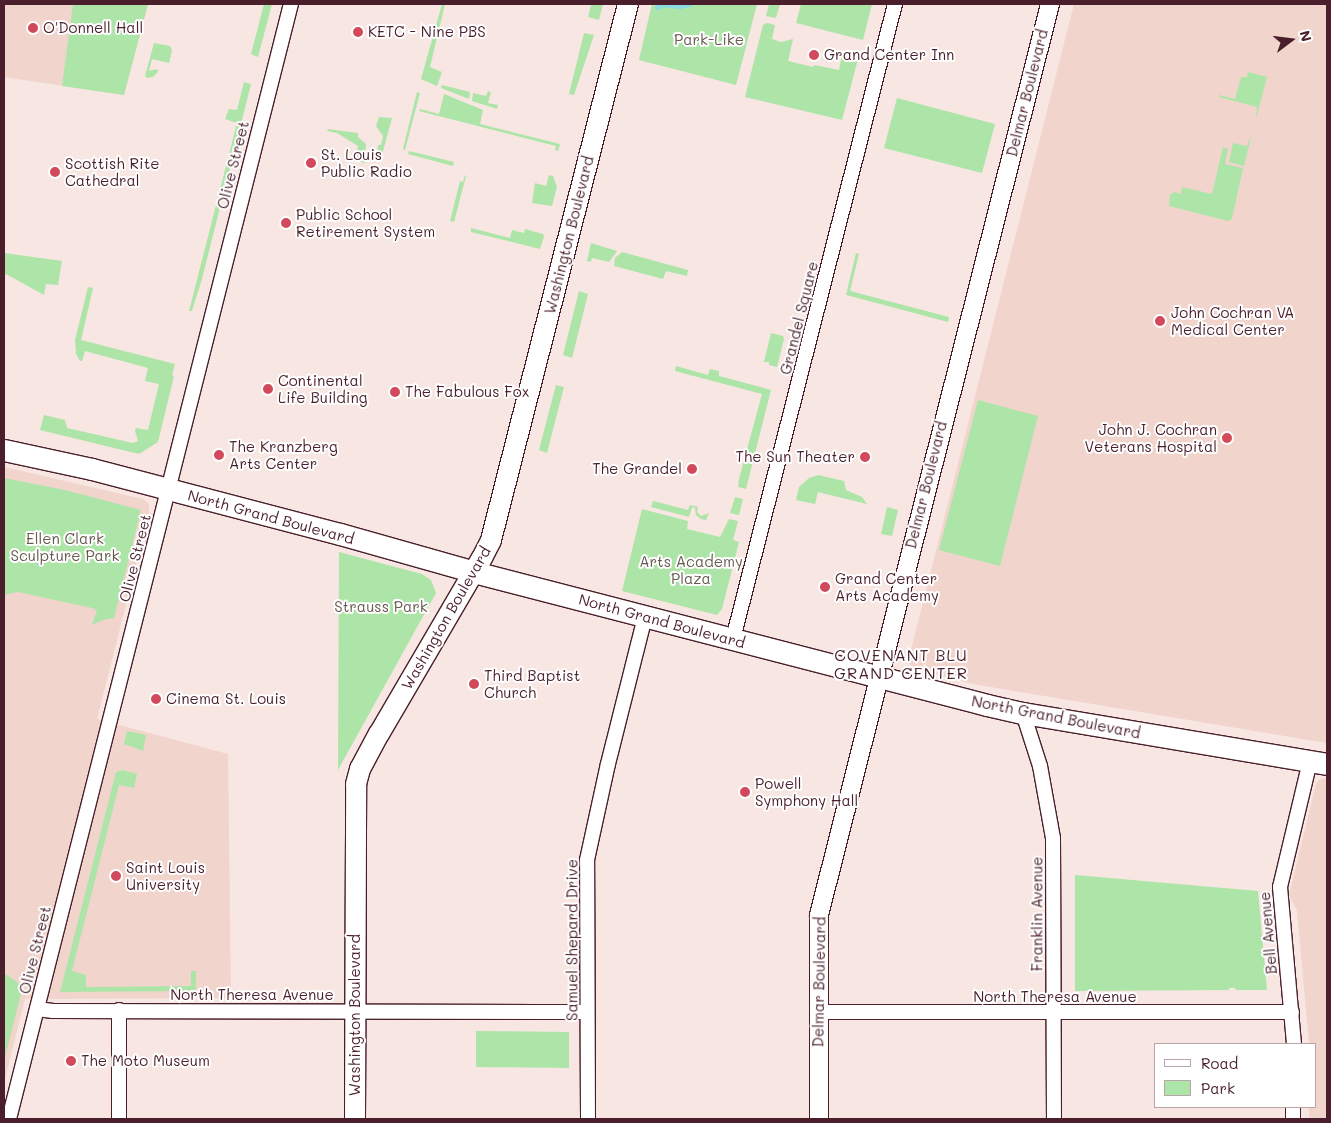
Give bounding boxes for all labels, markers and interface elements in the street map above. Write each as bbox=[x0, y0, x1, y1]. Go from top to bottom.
north arrow bbox=[1266, 15, 1316, 65]
place label: O'Donnell Hall bbox=[43, 19, 143, 37]
marker: O'Donnell Hall bbox=[27, 22, 39, 34]
place label: KETC - Nine PBS bbox=[368, 23, 486, 41]
marker: KETC - Nine PBS bbox=[352, 26, 364, 38]
street label: Delmar Boulevard bbox=[1002, 27, 1052, 159]
text: N bbox=[1295, 28, 1317, 44]
park label: Park-Like bbox=[674, 31, 744, 49]
place label: Grand Center Inn bbox=[824, 46, 954, 64]
marker: Grand Center Inn bbox=[808, 49, 820, 61]
street label: Olive Street bbox=[213, 119, 253, 211]
place label: St. Louis Public Radio bbox=[321, 145, 412, 180]
place label: Scottish Rite Cathedral bbox=[65, 154, 160, 189]
street label: Washington Boulevard bbox=[541, 154, 597, 316]
marker: St. Louis Public Radio bbox=[305, 157, 317, 169]
marker: Scottish Rite Cathedral bbox=[49, 166, 61, 178]
place label: Public School Retirement System bbox=[296, 205, 435, 240]
marker: Public School Retirement System bbox=[280, 217, 292, 229]
street label: Grandel Square bbox=[776, 260, 822, 376]
place label: John Cochran VA Medical Center bbox=[1171, 303, 1294, 338]
marker: John Cochran VA Medical Center bbox=[1153, 314, 1167, 328]
place label: Continental Life Building bbox=[278, 371, 367, 406]
marker: Continental Life Building bbox=[262, 383, 274, 395]
place label: The Fabulous Fox bbox=[405, 383, 529, 401]
marker: The Fabulous Fox bbox=[389, 386, 401, 398]
street label: Delmar Boulevard bbox=[901, 419, 951, 551]
place label: John J. Cochran Veterans Hospital bbox=[1084, 420, 1217, 455]
marker: John J. Cochran Veterans Hospital bbox=[1221, 432, 1233, 444]
place label: The Kranzberg Arts Center bbox=[229, 437, 338, 472]
place label: The Sun Theater bbox=[735, 448, 855, 466]
marker: The Kranzberg Arts Center bbox=[213, 449, 225, 461]
marker: The Sun Theater bbox=[859, 451, 871, 463]
place label: The Grandel bbox=[592, 460, 682, 478]
marker: The Grandel bbox=[686, 463, 698, 475]
street label: North Grand Boulevard bbox=[186, 486, 356, 548]
street label: Olive Street bbox=[115, 512, 155, 604]
park label: Ellen Clark Sculpture Park bbox=[11, 529, 119, 564]
street label: Washington Boulevard bbox=[398, 543, 494, 693]
park label: Arts Academy Plaza bbox=[639, 552, 743, 587]
place label: Grand Center Arts Academy bbox=[835, 569, 939, 604]
marker: Grand Center Arts Academy bbox=[819, 581, 831, 593]
street label: North Grand Boulevard bbox=[577, 590, 747, 652]
park label: Strauss Park bbox=[334, 598, 428, 616]
district label: COVENANT BLU GRAND CENTER bbox=[833, 645, 969, 683]
place label: Third Baptist Church bbox=[484, 666, 580, 701]
marker: Third Baptist Church bbox=[468, 678, 480, 690]
place label: Cinema St. Louis bbox=[166, 690, 286, 708]
street label: North Grand Boulevard bbox=[970, 692, 1142, 742]
marker: Cinema St. Louis bbox=[150, 693, 162, 705]
place label: Powell Symphony Hall bbox=[755, 774, 858, 809]
marker: Powell Symphony Hall bbox=[739, 786, 751, 798]
street label: Franklin Avenue bbox=[1028, 857, 1046, 971]
place label: Saint Louis University bbox=[126, 858, 205, 893]
street label: Samuel Shepard Drive bbox=[563, 859, 581, 1021]
marker: Saint Louis University bbox=[110, 870, 122, 882]
street label: Bell Avenue bbox=[1255, 891, 1281, 975]
street label: Olive Street bbox=[15, 904, 55, 996]
street label: Delmar Boulevard bbox=[809, 916, 829, 1048]
street label: Washington Boulevard bbox=[346, 934, 364, 1096]
street label: North Theresa Avenue bbox=[170, 986, 334, 1004]
street label: North Theresa Avenue bbox=[973, 988, 1137, 1006]
legend bbox=[1154, 1043, 1316, 1108]
place label: The Moto Museum bbox=[81, 1052, 210, 1070]
text: Road bbox=[1201, 1053, 1238, 1073]
marker: The Moto Museum bbox=[65, 1055, 77, 1067]
text: Park bbox=[1201, 1078, 1235, 1098]

